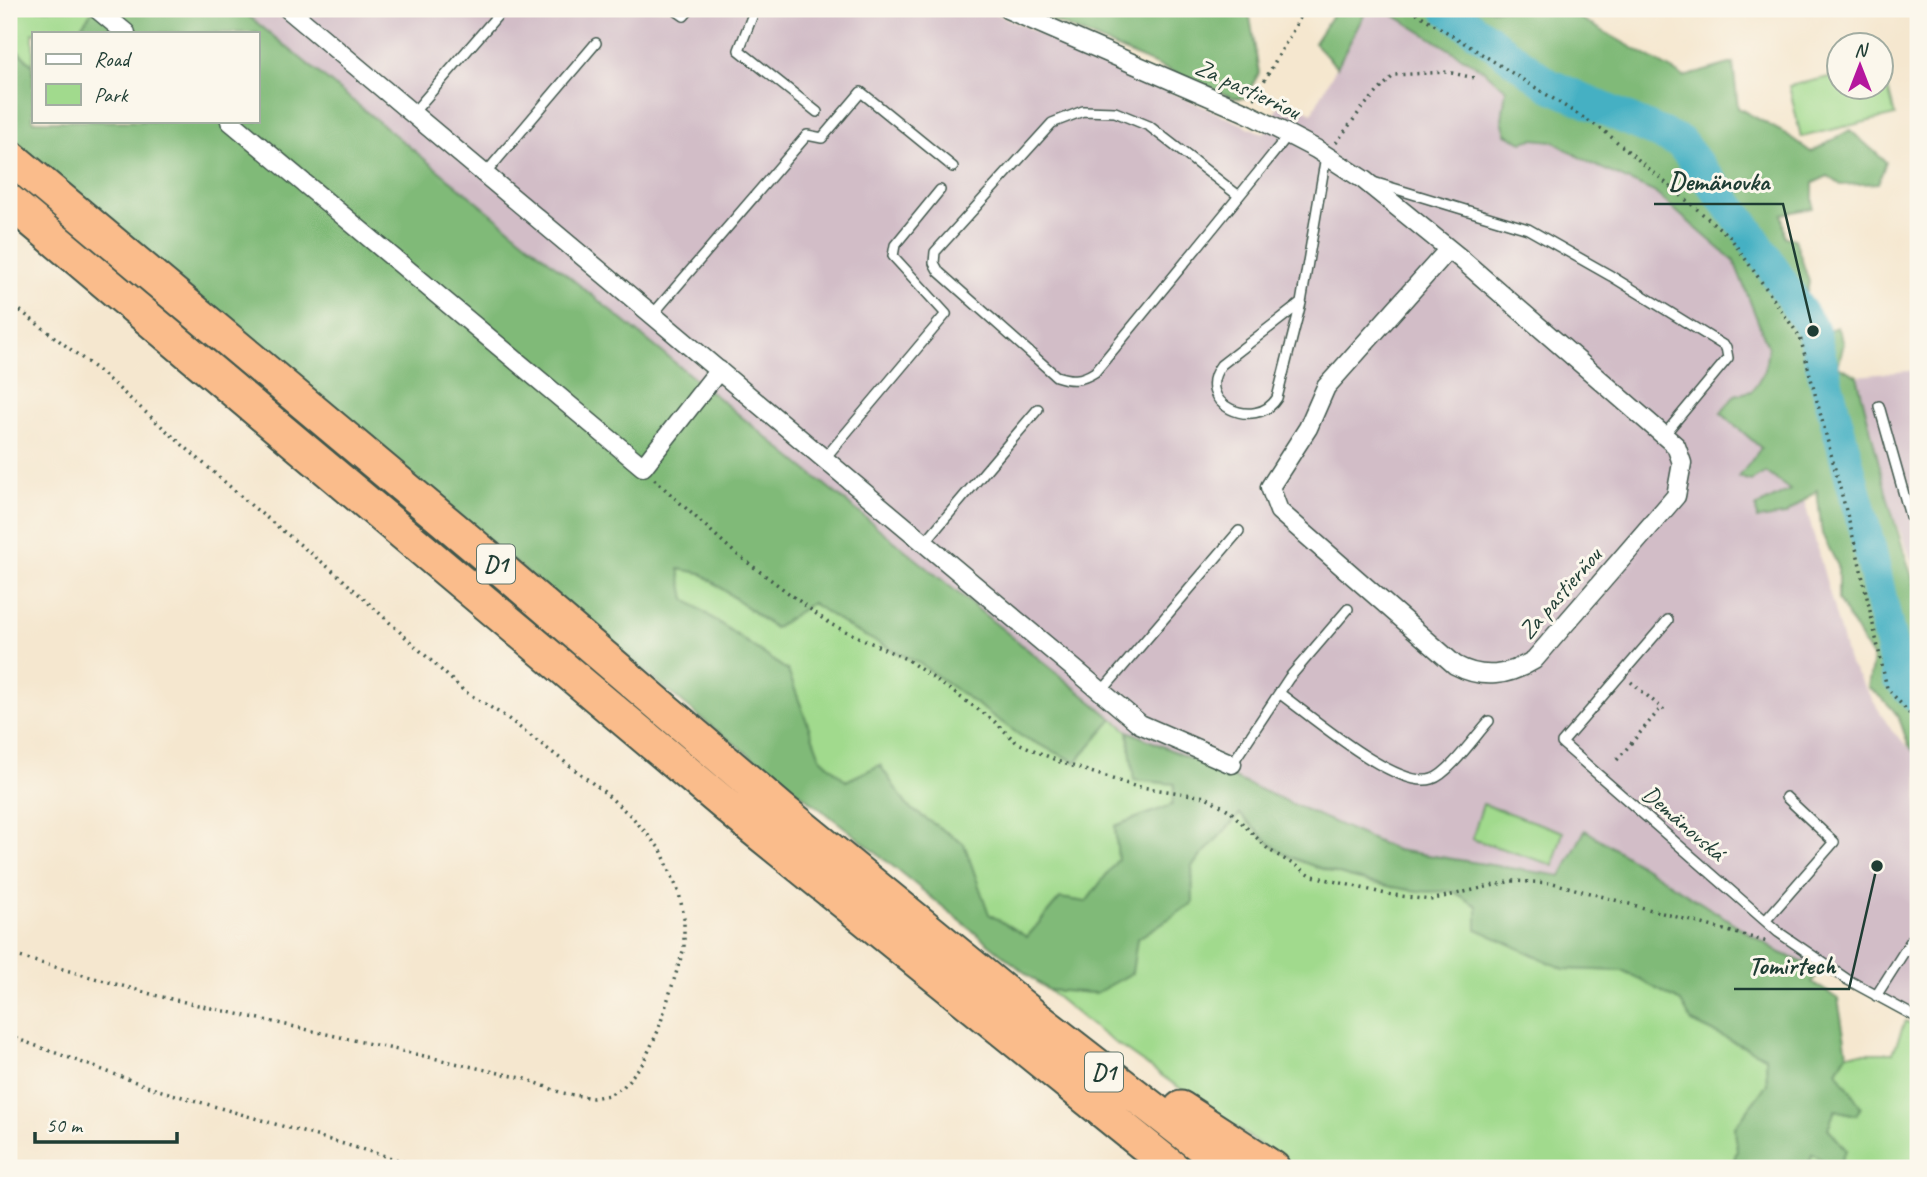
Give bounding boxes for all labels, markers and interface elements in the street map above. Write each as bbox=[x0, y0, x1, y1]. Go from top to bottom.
legend bbox=[32, 32, 259, 122]
north arrow bbox=[1826, 32, 1896, 102]
text: N bbox=[1854, 38, 1869, 62]
text: Road bbox=[94, 46, 133, 72]
street label: Za pastierňou bbox=[1191, 52, 1307, 127]
text: Park bbox=[94, 82, 129, 108]
callout: Demänovka bbox=[1654, 157, 1783, 204]
text: Demänovka bbox=[1669, 165, 1772, 198]
street label: Za pastierňou bbox=[1512, 539, 1610, 645]
road number: D1 bbox=[477, 544, 515, 584]
street label: Demänovská bbox=[1636, 779, 1734, 869]
callout: Tomirtech bbox=[1734, 942, 1849, 989]
text: Tomirtech bbox=[1748, 949, 1836, 982]
road number: D1 bbox=[1085, 1052, 1123, 1092]
scale bar bbox=[35, 1100, 177, 1144]
text: 50 m bbox=[46, 1112, 84, 1138]

